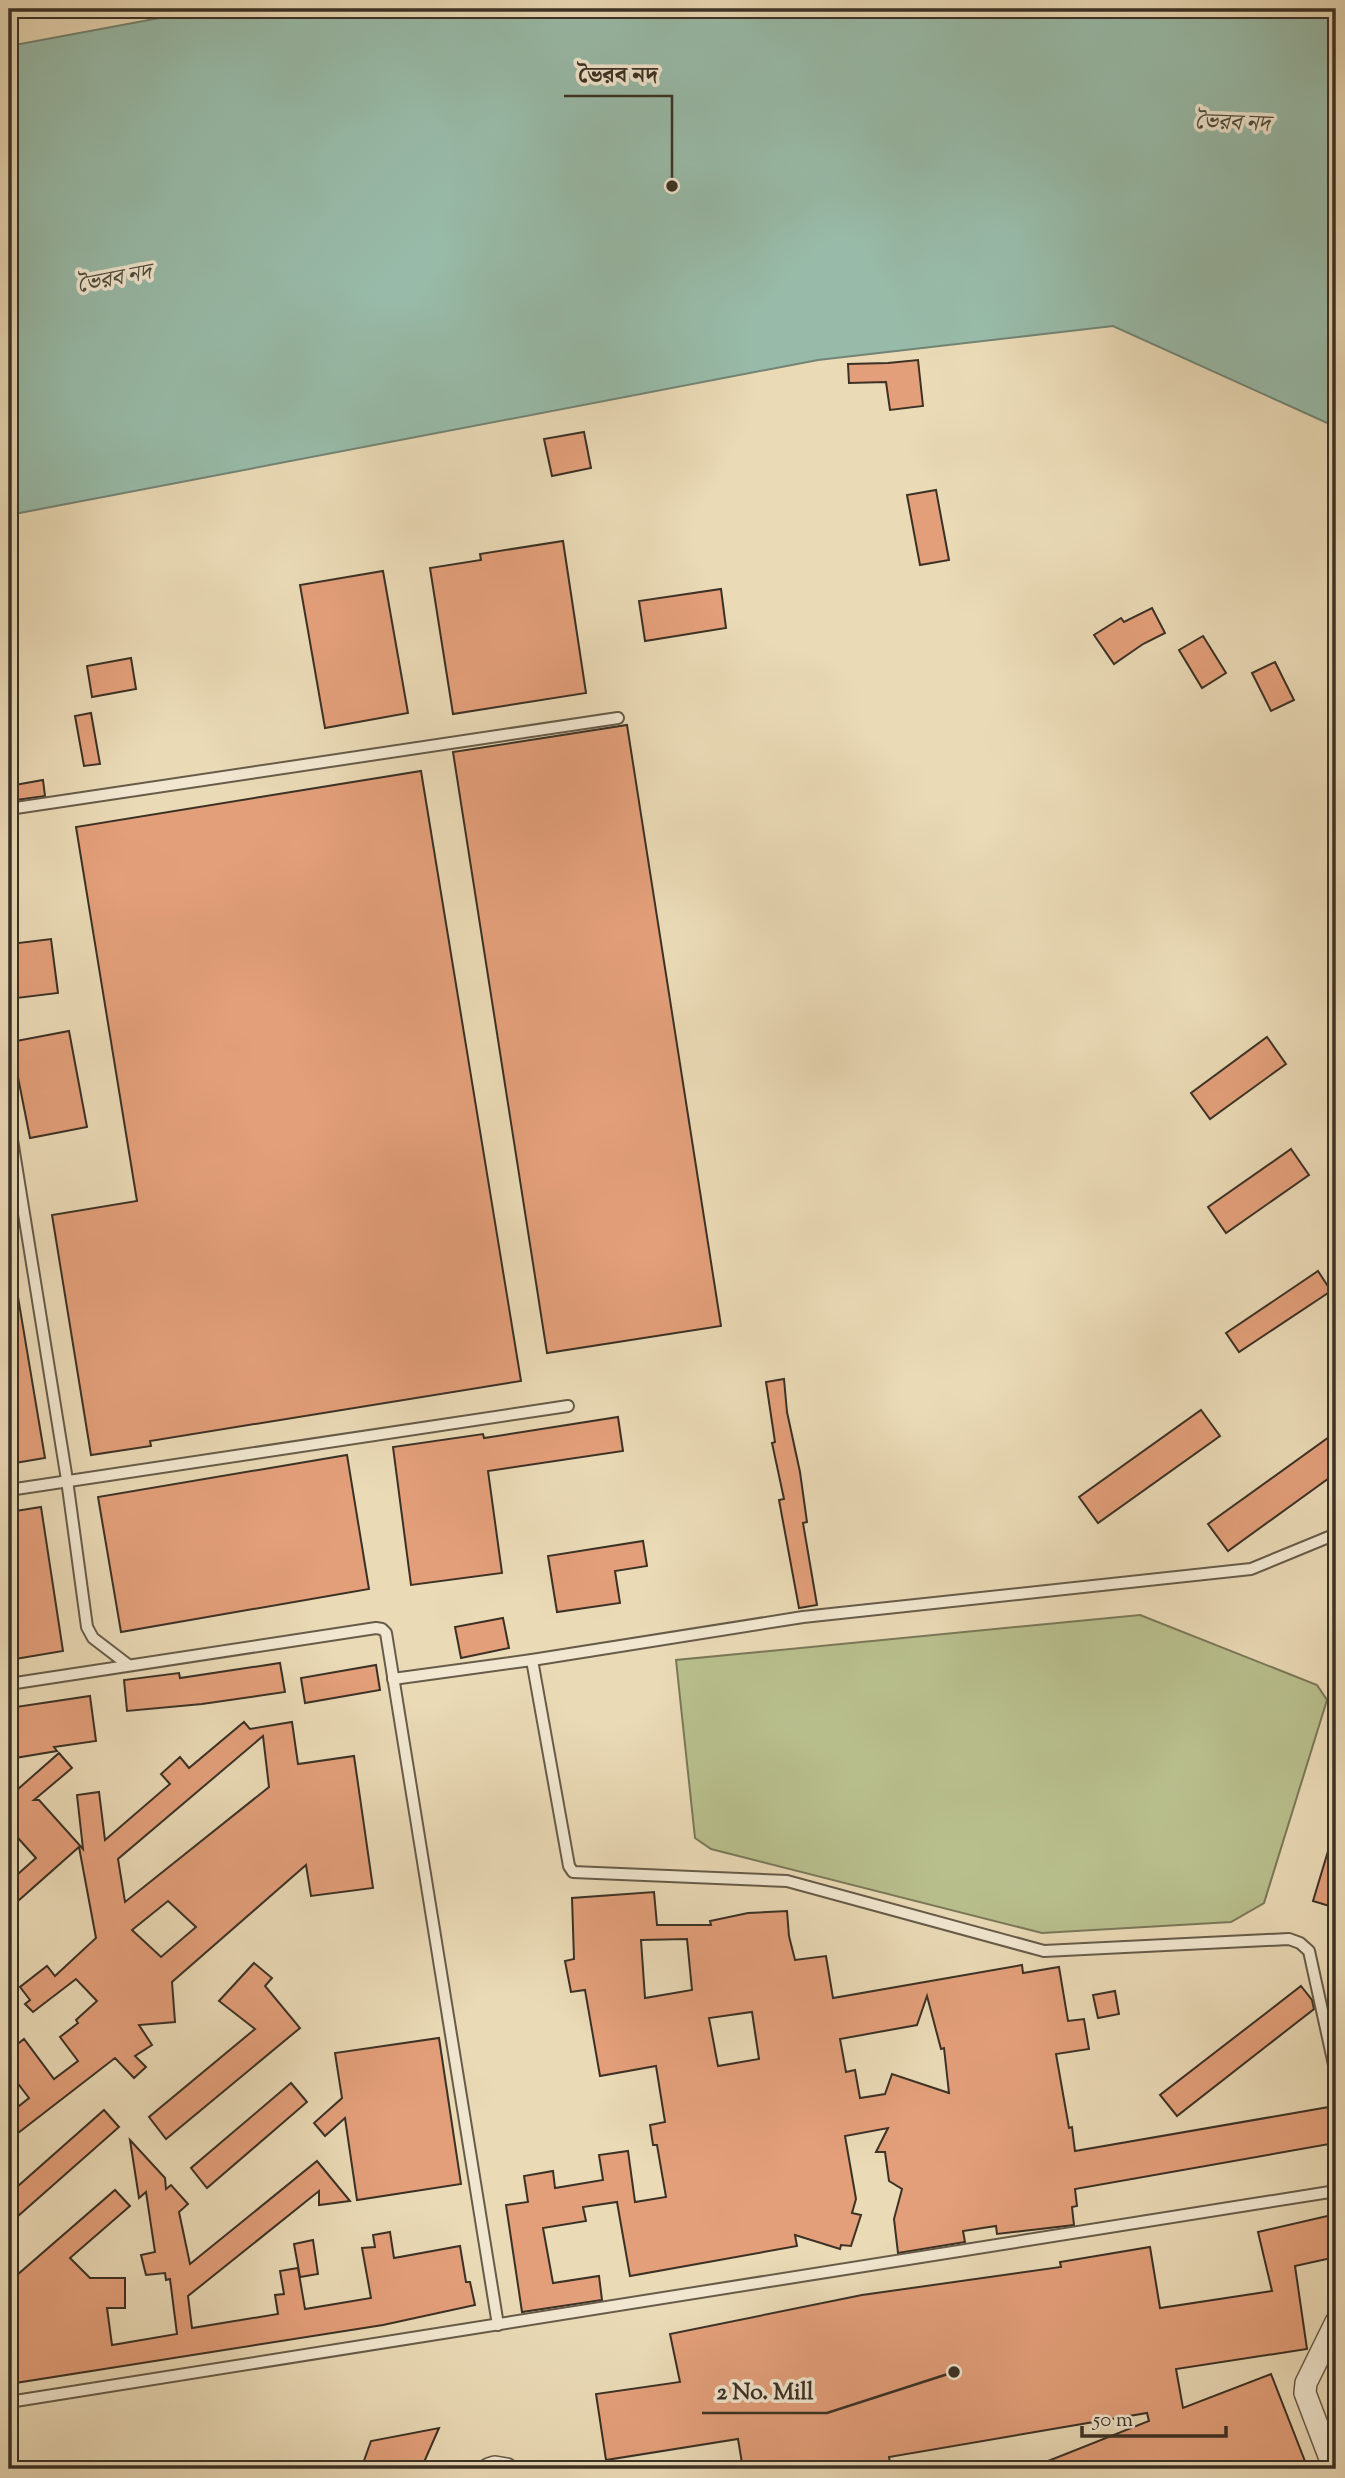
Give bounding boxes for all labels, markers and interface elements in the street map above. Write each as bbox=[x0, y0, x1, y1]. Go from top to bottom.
callout: ভৈরব নদ bbox=[564, 52, 672, 96]
text: ভৈরব নদ bbox=[576, 60, 659, 93]
water label: ভৈরব নদ bbox=[1194, 106, 1275, 142]
water label: ভৈরব নদ bbox=[74, 256, 158, 303]
callout: 2 No. Mill bbox=[702, 2369, 827, 2413]
text: 2 No. Mill bbox=[717, 2377, 814, 2410]
scale bar bbox=[1082, 2394, 1226, 2438]
text: 50 m bbox=[1092, 2406, 1133, 2436]

